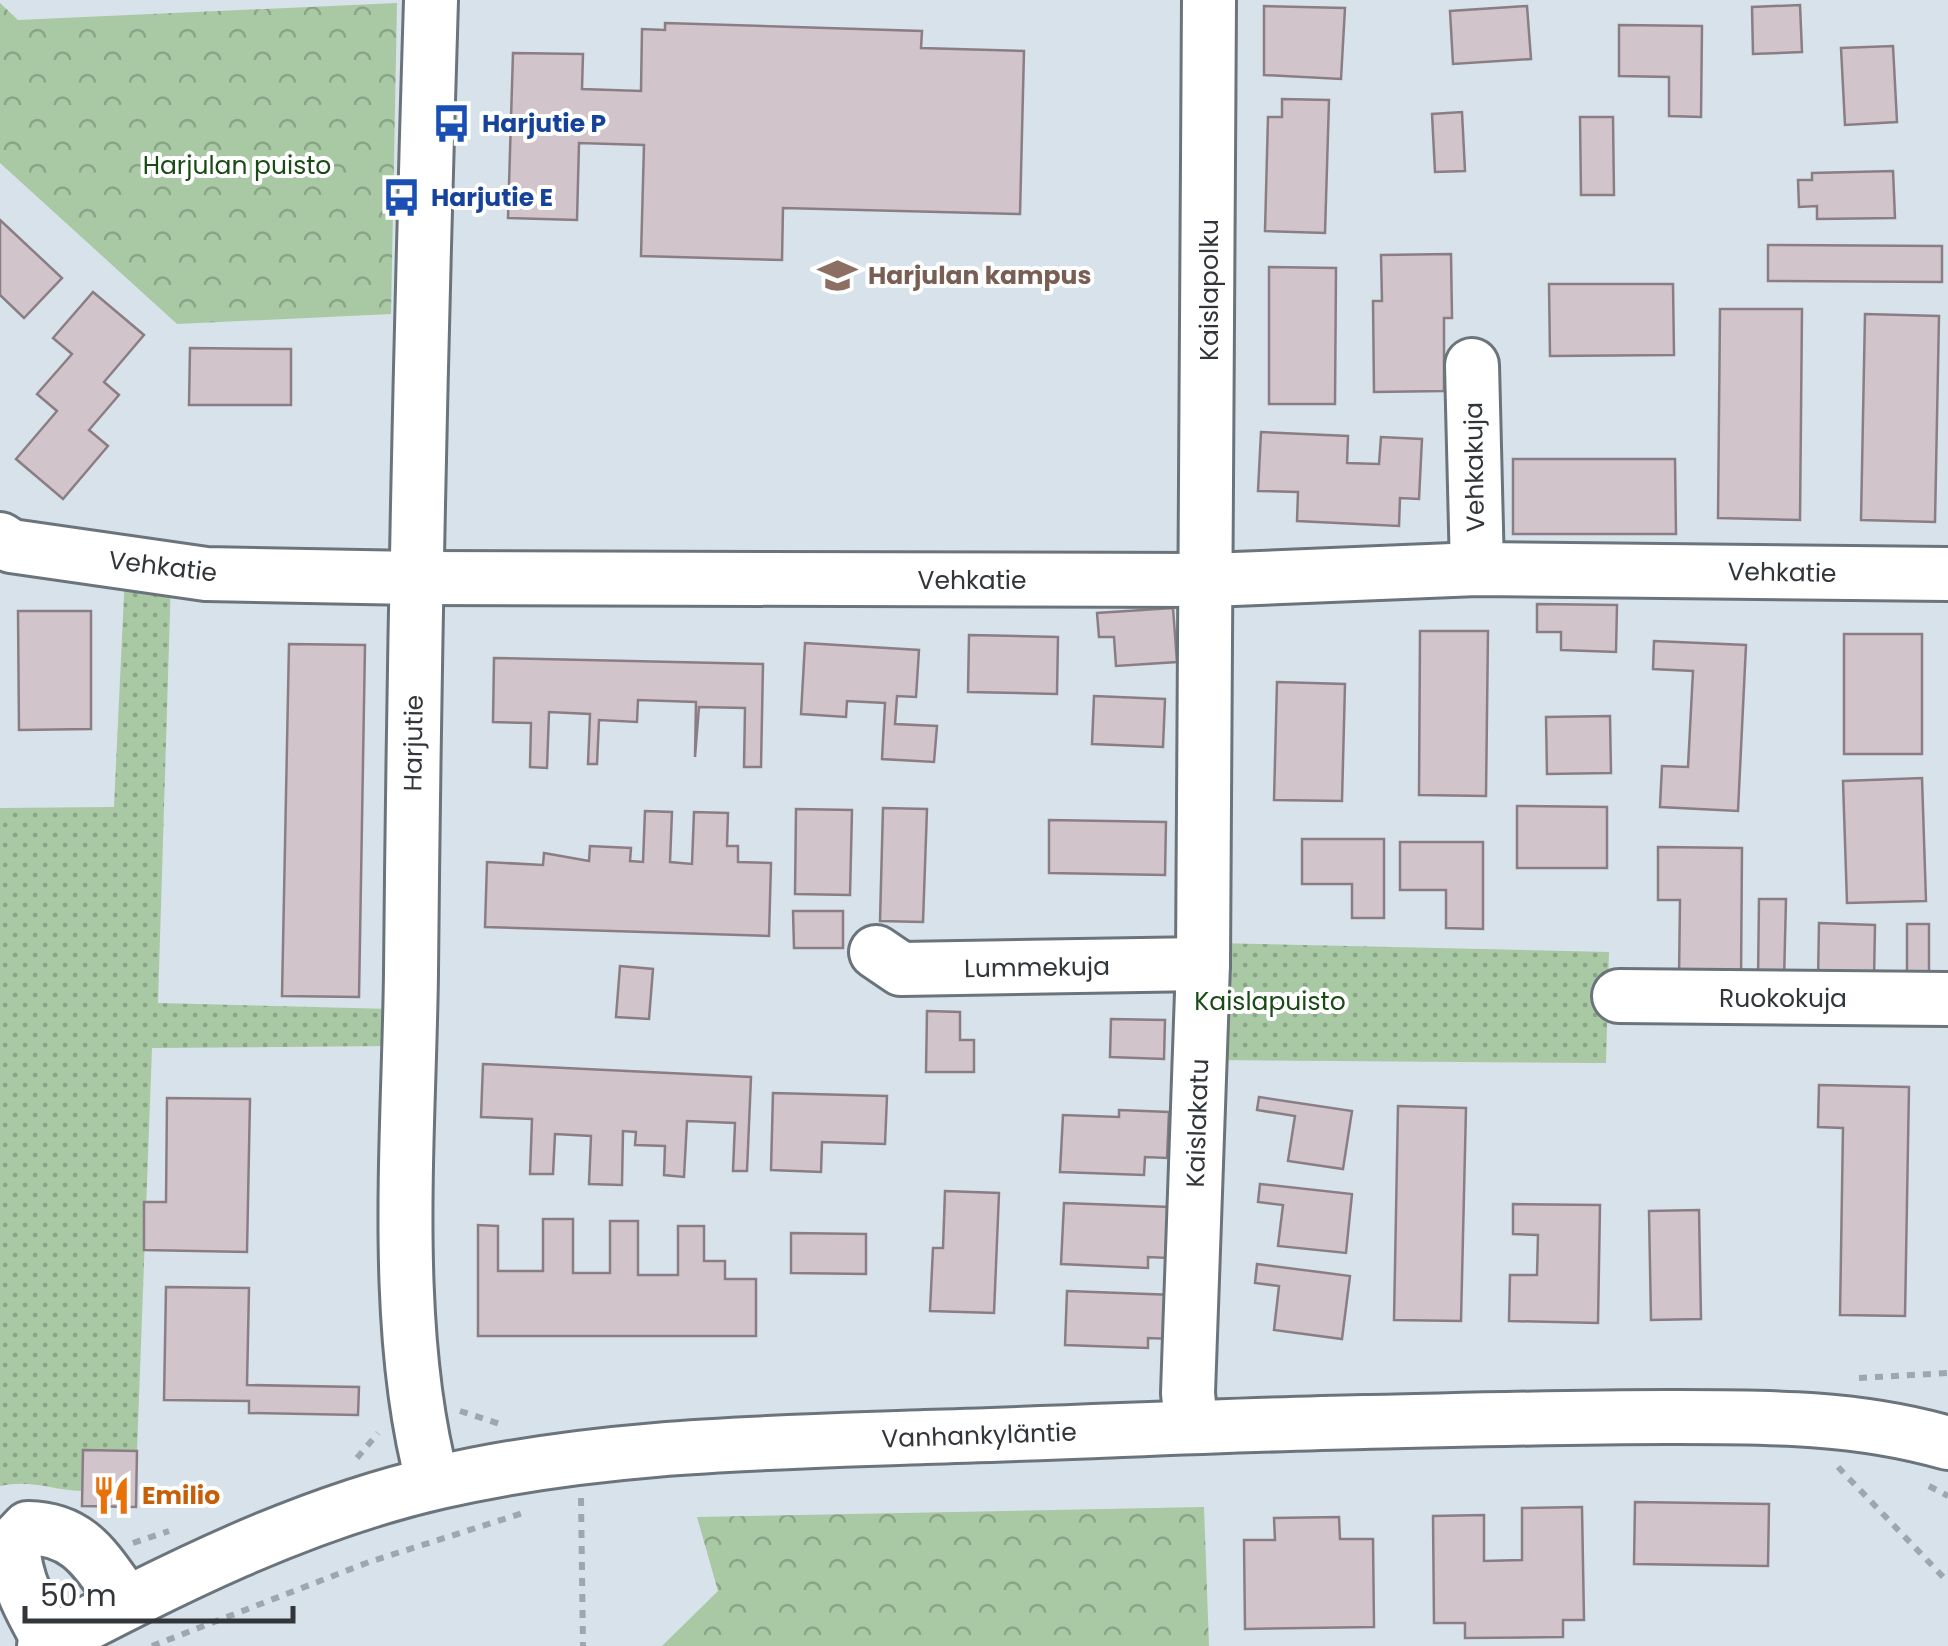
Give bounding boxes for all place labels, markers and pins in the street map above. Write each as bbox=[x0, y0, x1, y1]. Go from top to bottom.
bus stop icon: Harjutie P bbox=[431, 102, 473, 144]
place label: Harjutie P bbox=[482, 106, 606, 141]
bus stop icon: Harjutie E bbox=[380, 176, 422, 218]
place label: Harjutie E bbox=[431, 180, 553, 215]
school or university icon: Harjulan kampus bbox=[817, 254, 859, 296]
place label: Harjulan kampus bbox=[868, 258, 1091, 293]
restaurant icon: Emilio bbox=[91, 1474, 133, 1516]
place label: Emilio bbox=[142, 1478, 220, 1513]

